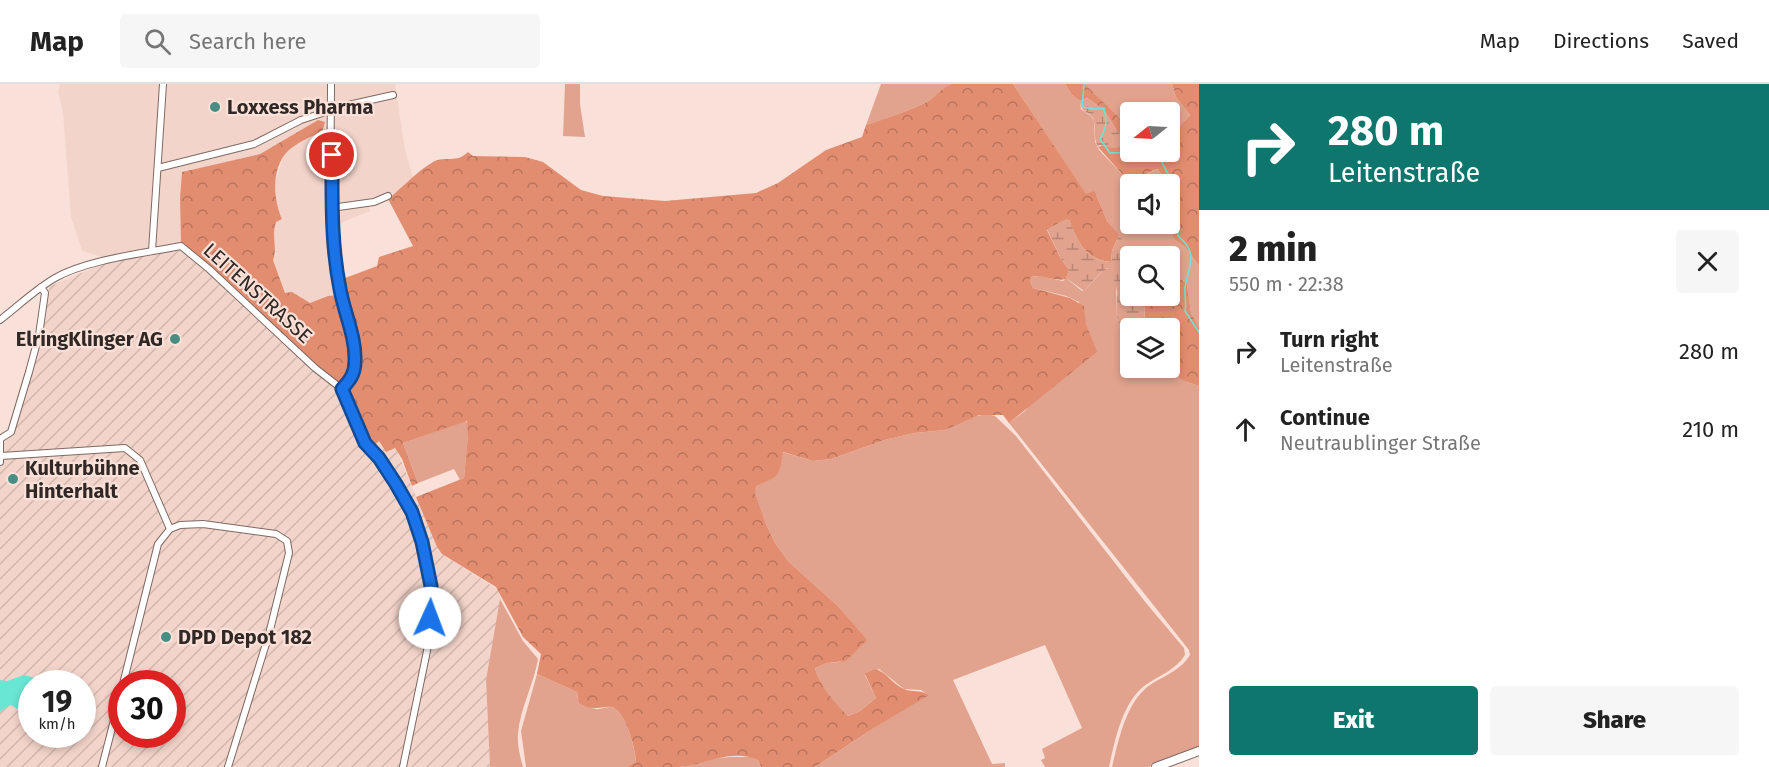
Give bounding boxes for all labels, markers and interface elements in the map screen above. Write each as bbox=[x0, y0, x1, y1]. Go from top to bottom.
search box bbox=[120, 14, 540, 68]
text: Map bbox=[30, 25, 84, 58]
icon: search bbox=[141, 25, 174, 58]
text: Search here bbox=[189, 28, 307, 55]
text: Map bbox=[1480, 28, 1520, 54]
text: Directions bbox=[1553, 28, 1649, 54]
text: Saved bbox=[1682, 28, 1739, 54]
place label: Loxxess Pharma bbox=[227, 95, 373, 119]
marker: Loxxess Pharma bbox=[208, 100, 222, 114]
north arrow bbox=[1120, 102, 1180, 162]
map controls bbox=[1120, 102, 1180, 378]
text: 280 m bbox=[1328, 106, 1444, 156]
icon: right bbox=[1229, 108, 1307, 186]
pin bbox=[306, 129, 357, 180]
icon: arrive bbox=[315, 138, 348, 171]
text: Leitenstraße bbox=[1328, 157, 1480, 189]
button: sound bbox=[1120, 174, 1180, 234]
text: 2 min bbox=[1229, 227, 1317, 271]
button: close bbox=[1676, 230, 1739, 293]
street label: LEITENSTRASSE bbox=[199, 238, 317, 348]
button: search bbox=[1120, 246, 1180, 306]
text: 550 m · 22:38 bbox=[1229, 272, 1344, 296]
button: layers bbox=[1120, 318, 1180, 378]
text: Turn right bbox=[1280, 326, 1379, 353]
place label: ElringKlinger AG bbox=[16, 327, 163, 351]
marker: ElringKlinger AG bbox=[168, 332, 182, 346]
icon: right bbox=[1229, 335, 1262, 368]
text: 280 m bbox=[1679, 338, 1739, 365]
text: Leitenstraße bbox=[1280, 353, 1393, 377]
text: Continue bbox=[1280, 404, 1370, 431]
icon: ahead bbox=[1229, 413, 1262, 446]
text: 210 m bbox=[1682, 416, 1739, 443]
text: Neutraublinger Straße bbox=[1280, 431, 1481, 455]
place label: Kulturbühne Hinterhalt bbox=[25, 456, 139, 503]
marker: Kulturbühne Hinterhalt bbox=[6, 472, 20, 486]
position arrow bbox=[398, 586, 462, 650]
place label: DPD Depot 182 bbox=[178, 625, 312, 649]
marker: DPD Depot 182 bbox=[159, 630, 173, 644]
speed limit sign: 30 bbox=[108, 670, 186, 748]
text: 19 bbox=[42, 684, 72, 720]
button: Exit bbox=[1229, 686, 1478, 755]
button: Share bbox=[1490, 686, 1739, 755]
text: km/h bbox=[38, 715, 76, 733]

